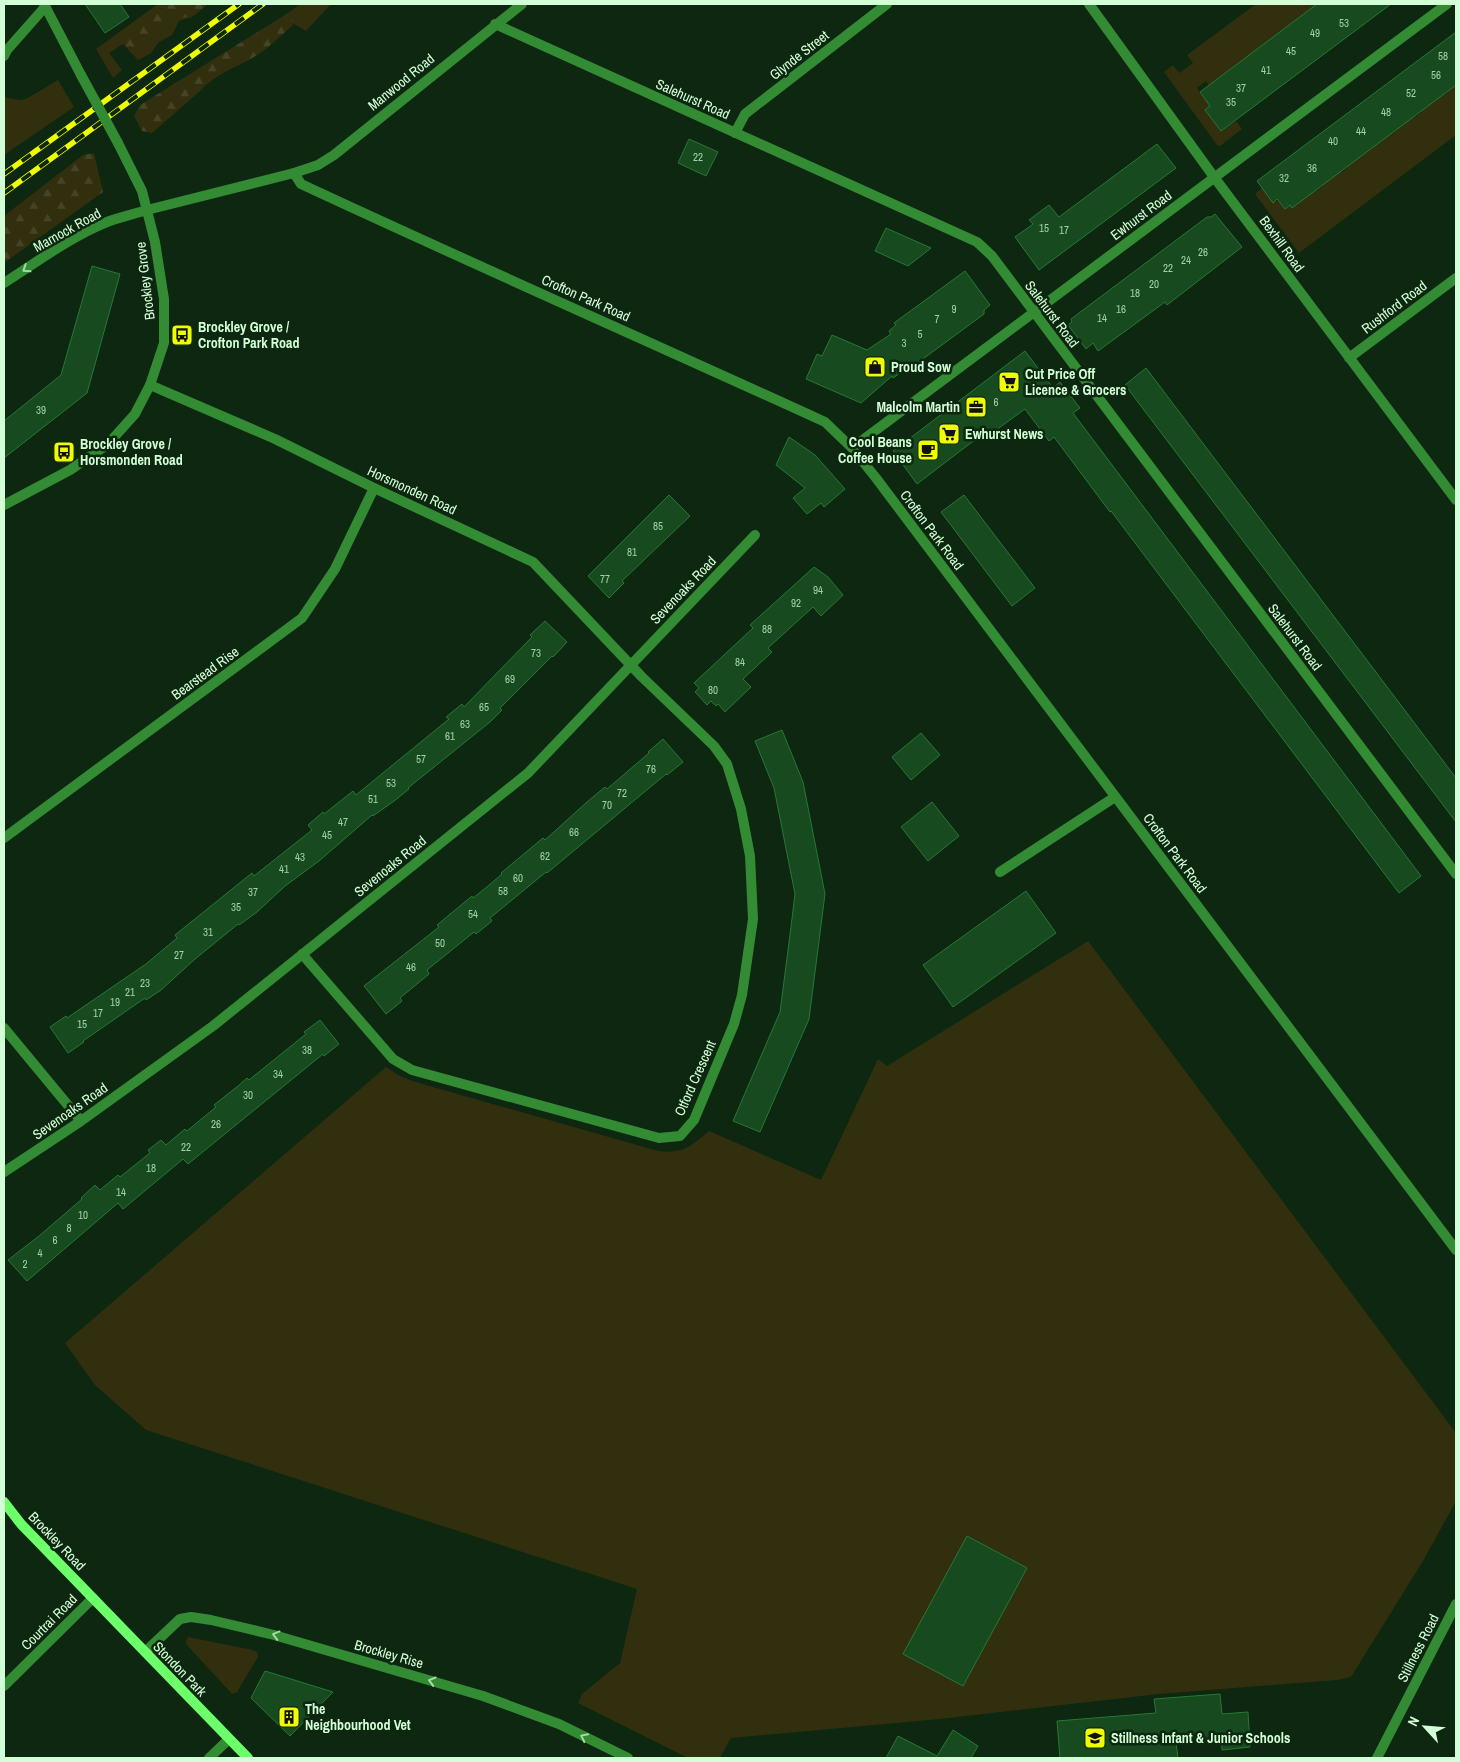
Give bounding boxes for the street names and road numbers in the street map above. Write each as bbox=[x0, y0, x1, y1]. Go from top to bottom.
street label: Glynde Street bbox=[766, 26, 832, 84]
street label: Manwood Road bbox=[364, 50, 438, 114]
street label: Salehurst Road bbox=[653, 75, 733, 123]
street label: Ewhurst Road bbox=[1107, 186, 1175, 244]
street label: Marnock Road bbox=[30, 204, 104, 256]
street label: Bexhill Road bbox=[1256, 212, 1308, 276]
street label: Brockley Grove bbox=[131, 241, 159, 321]
street label: Crofton Park Road bbox=[539, 270, 633, 326]
street label: Salehurst Road bbox=[1021, 277, 1083, 351]
street label: Rushford Road bbox=[1358, 277, 1430, 337]
street label: Horsmonden Road bbox=[365, 461, 459, 519]
street label: Crofton Park Road bbox=[896, 487, 968, 573]
street label: Sevenoaks Road bbox=[646, 552, 720, 628]
street label: Salehurst Road bbox=[1264, 600, 1326, 674]
street label: Bearstead Rise bbox=[168, 642, 242, 704]
street label: Crofton Park Road bbox=[1139, 810, 1211, 896]
street label: Sevenoaks Road bbox=[350, 831, 430, 901]
street label: Otford Crescent bbox=[670, 1037, 720, 1119]
street label: Sevenoaks Road bbox=[29, 1079, 111, 1143]
street label: Brockley Road bbox=[25, 1508, 89, 1574]
street label: Courtrai Road bbox=[17, 1590, 81, 1654]
street label: Stillness Road bbox=[1393, 1611, 1443, 1685]
street label: Brockley Rise bbox=[352, 1636, 426, 1672]
street label: Stondon Park bbox=[149, 1638, 211, 1700]

